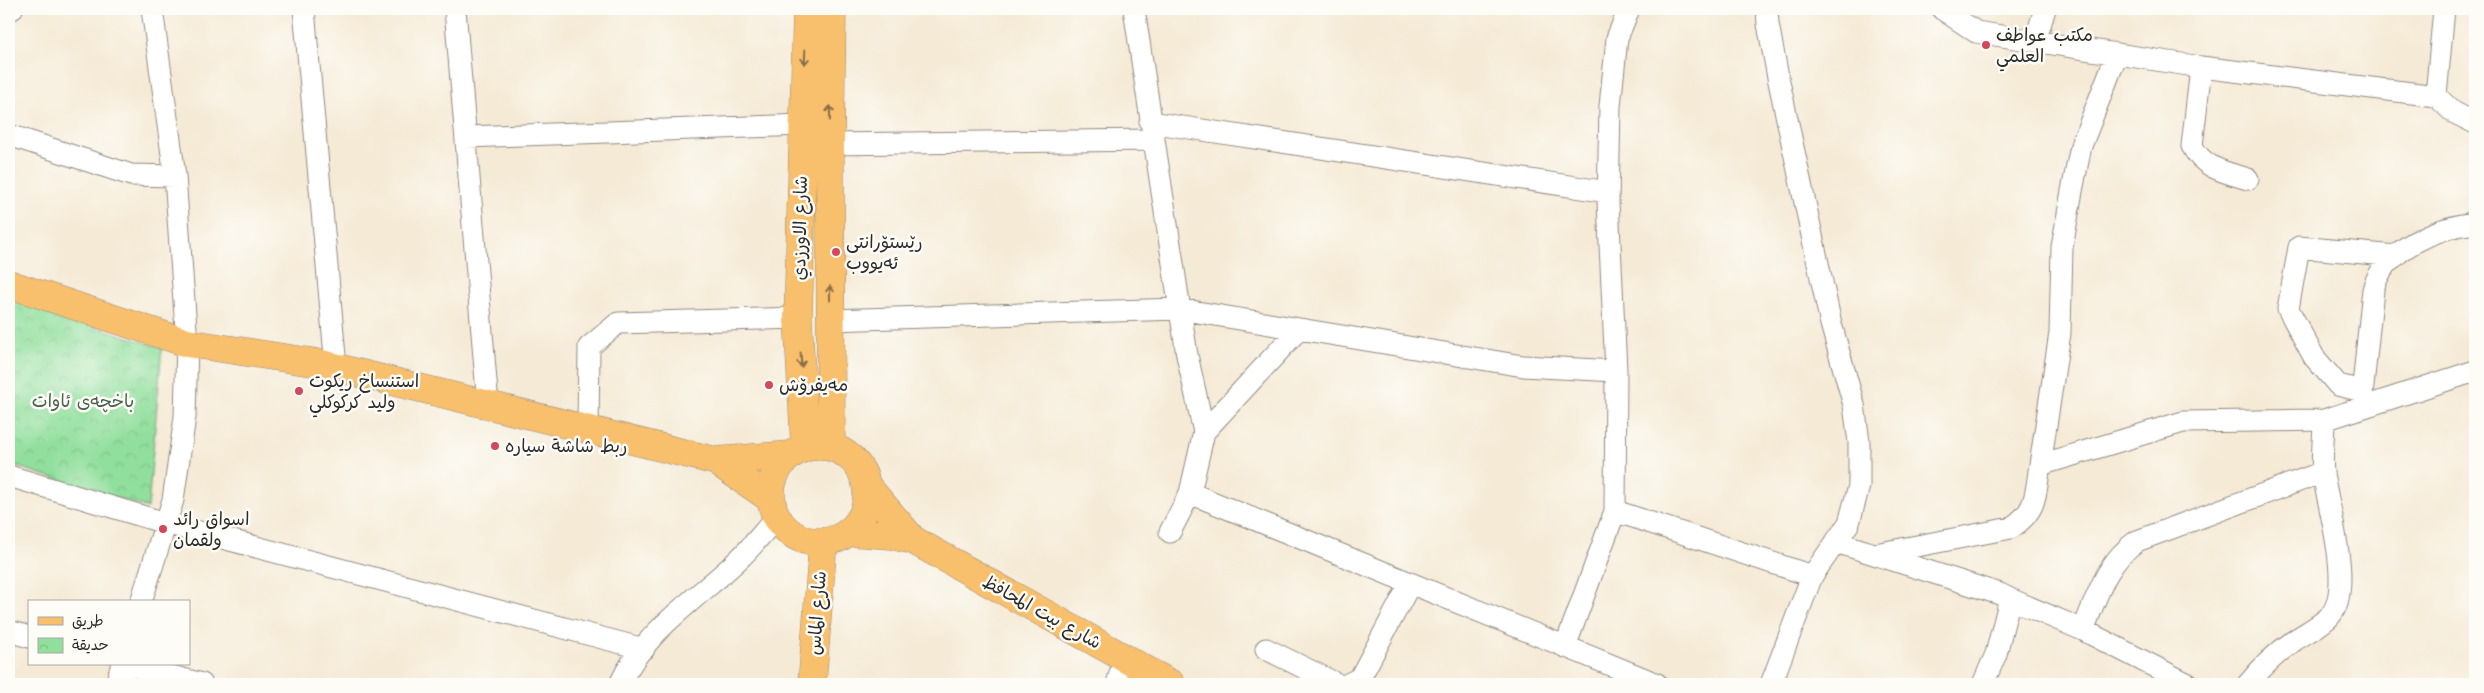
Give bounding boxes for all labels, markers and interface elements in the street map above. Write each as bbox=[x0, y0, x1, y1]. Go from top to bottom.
place label: مكتب عواطف العلمي bbox=[1996, 23, 2093, 72]
marker: مكتب عواطف العلمي bbox=[1980, 39, 1992, 51]
one-way arrow bbox=[800, 49, 810, 65]
one-way arrow bbox=[825, 106, 835, 122]
street label: شارع الاورزدي bbox=[787, 175, 814, 281]
place label: رێستۆرانتی ئەیووب bbox=[846, 230, 923, 275]
marker: رێستۆرانتی ئەیووب bbox=[830, 246, 842, 258]
one-way arrow bbox=[825, 286, 835, 302]
one-way arrow bbox=[796, 352, 805, 368]
place label: استنساخ ريكوت وليد كركوكلي bbox=[309, 369, 419, 418]
place label: مەیفرۆش bbox=[779, 373, 848, 397]
marker: مەیفرۆش bbox=[763, 379, 775, 391]
marker: استنساخ ريكوت وليد كركوكلي bbox=[293, 385, 305, 397]
park label: باخچەی ئاوات bbox=[32, 389, 134, 413]
place label: ربط شاشة سياره bbox=[505, 434, 627, 458]
marker: ربط شاشة سياره bbox=[489, 440, 501, 452]
place label: اسواق رائد ولقمان bbox=[173, 507, 249, 552]
marker: اسواق رائد ولقمان bbox=[157, 523, 169, 535]
street label: شارع بيت المحافظ bbox=[978, 569, 1106, 655]
street label: شارع الماس bbox=[802, 570, 832, 656]
legend bbox=[28, 600, 190, 666]
text: طريق bbox=[72, 611, 104, 631]
text: حديقة bbox=[72, 635, 109, 655]

